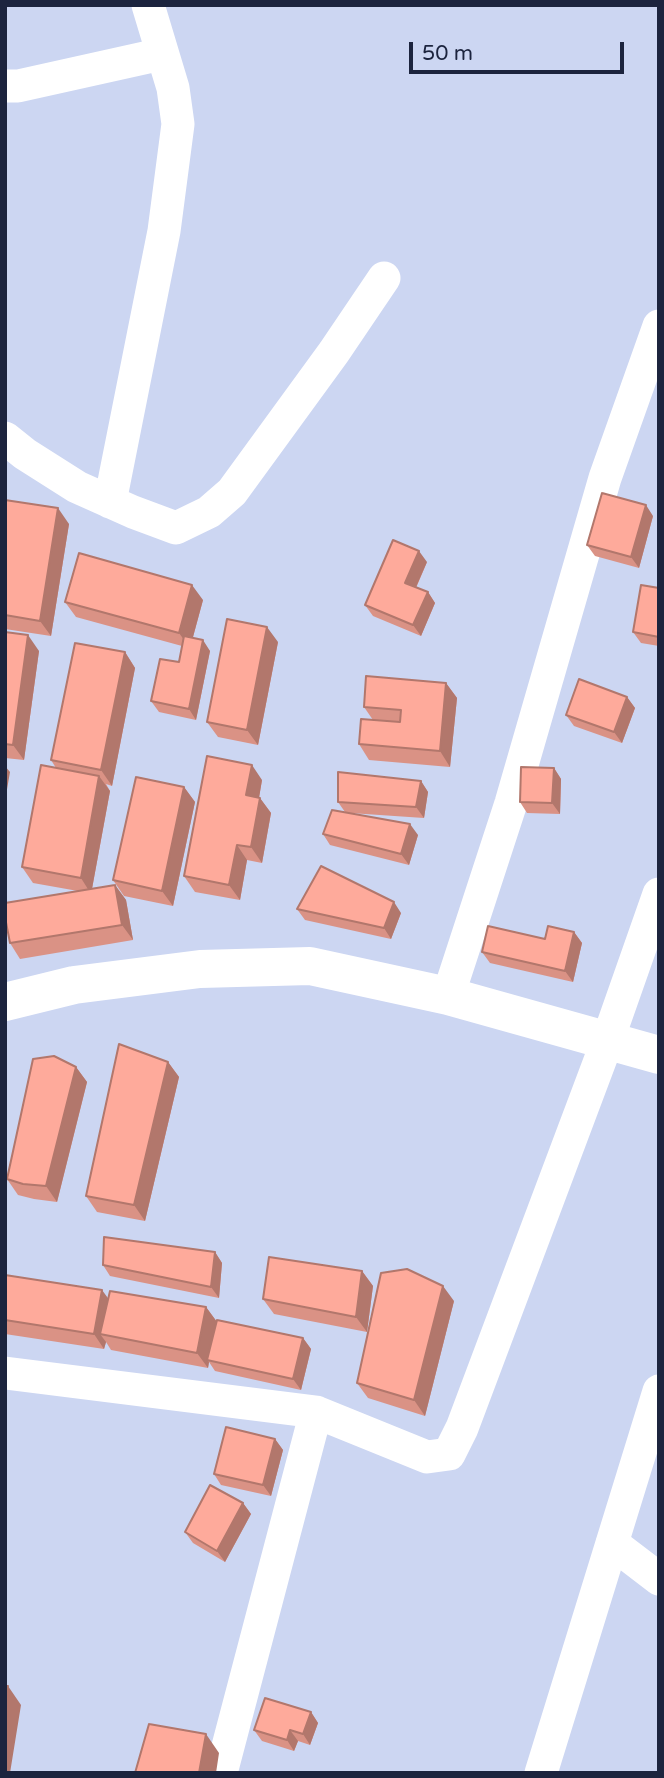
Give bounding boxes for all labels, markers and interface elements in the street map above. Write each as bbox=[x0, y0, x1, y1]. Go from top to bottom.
scale bar bbox=[412, 28, 627, 72]
text: 50 m bbox=[422, 41, 473, 66]

